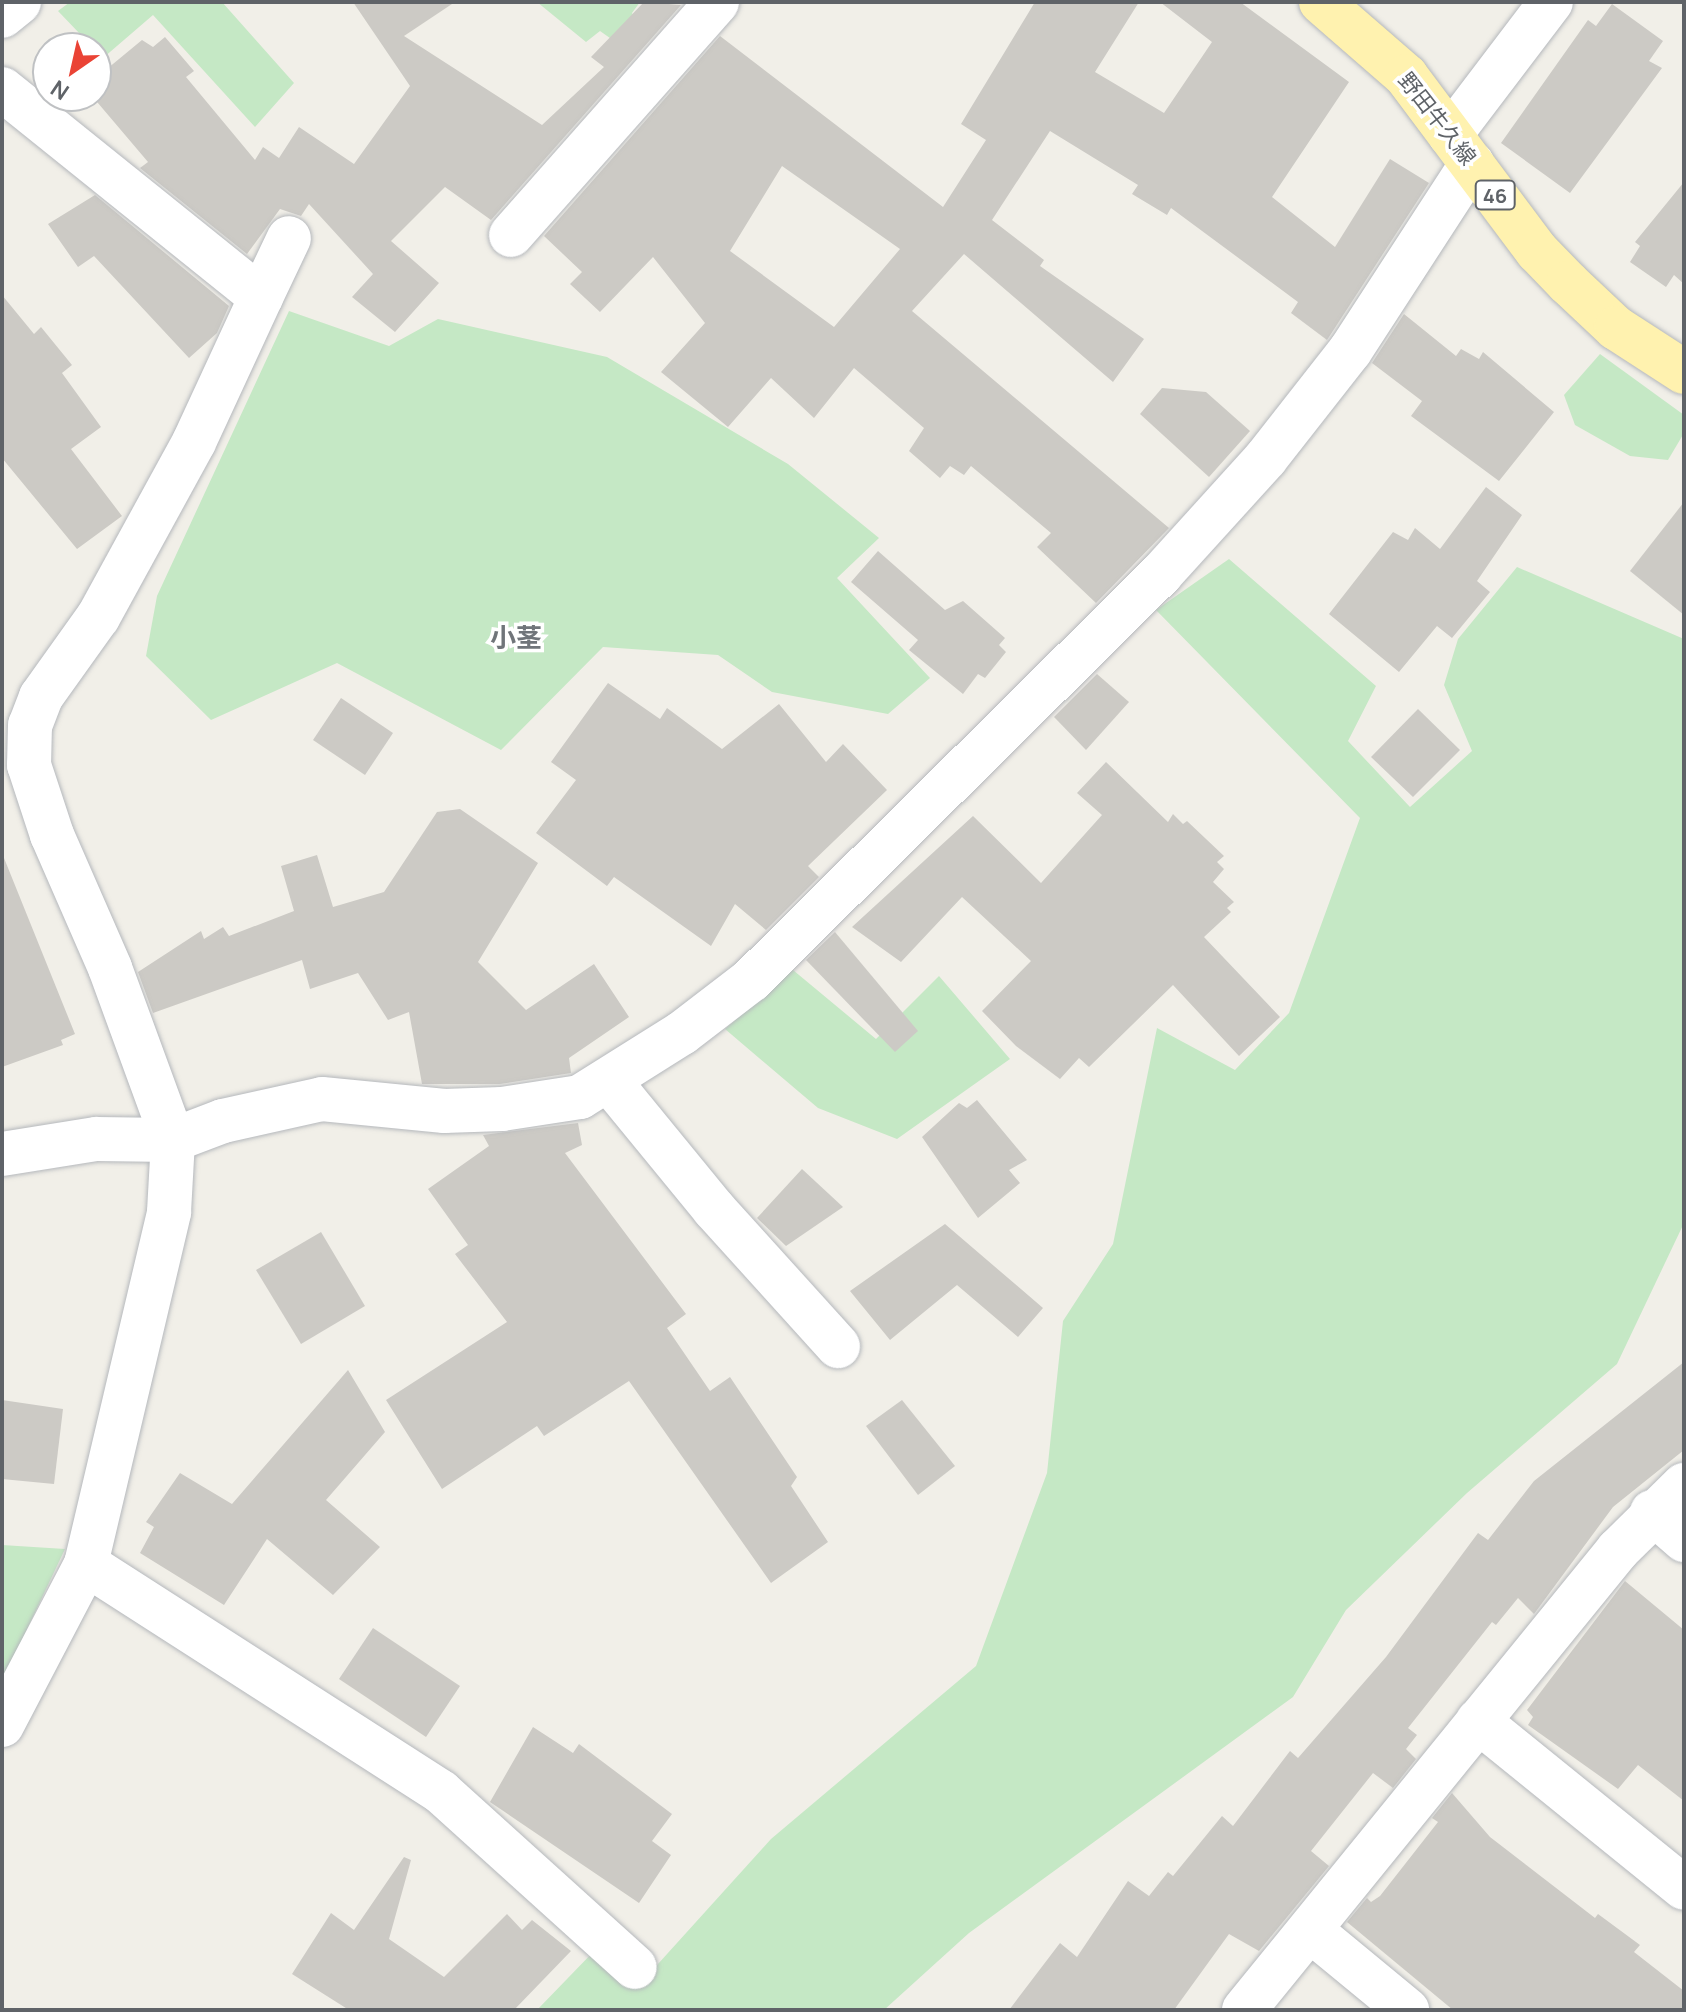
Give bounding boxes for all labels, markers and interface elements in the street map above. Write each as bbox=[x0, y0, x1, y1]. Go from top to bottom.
north arrow bbox=[32, 32, 112, 112]
street label: 野田牛久線 bbox=[1393, 68, 1481, 170]
text: N bbox=[45, 73, 75, 107]
road number: 46 bbox=[1473, 179, 1517, 211]
district label: 小茎 bbox=[490, 622, 542, 654]

